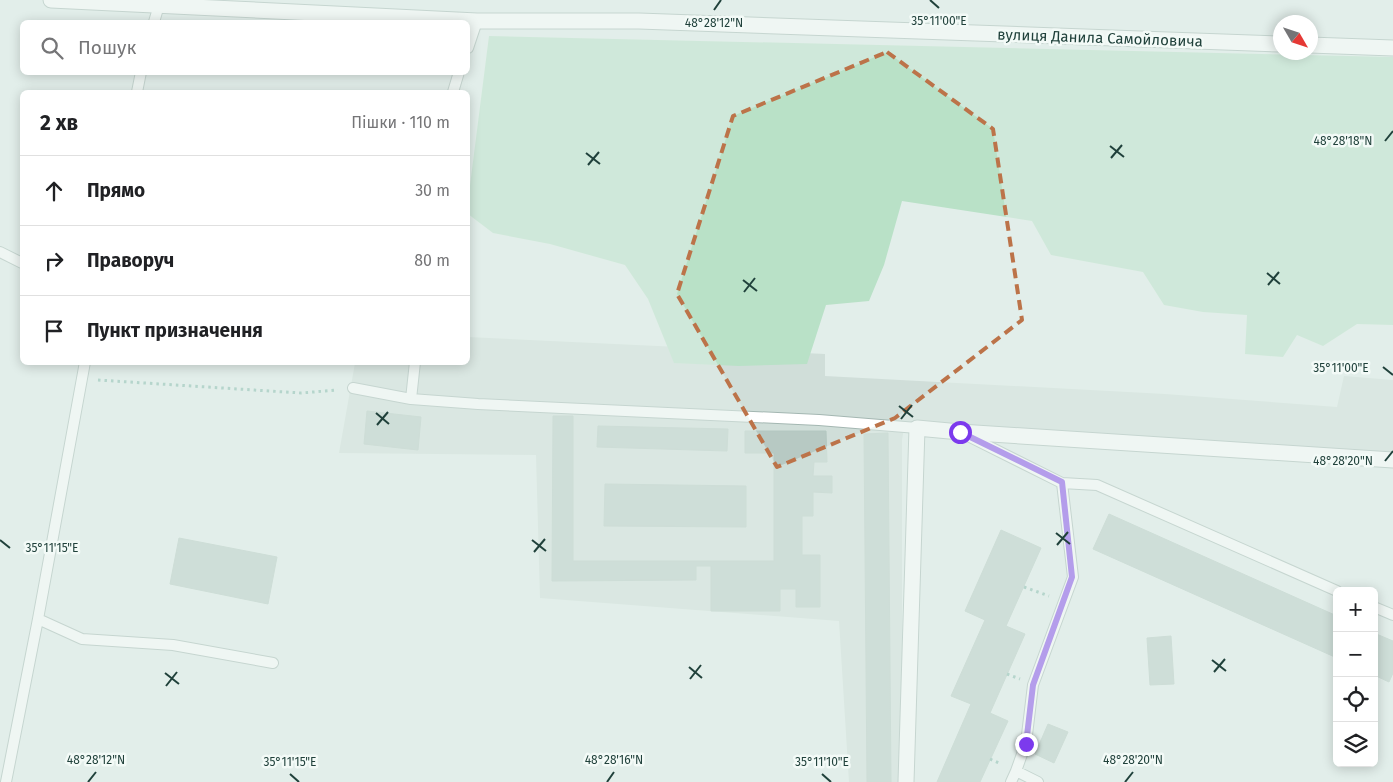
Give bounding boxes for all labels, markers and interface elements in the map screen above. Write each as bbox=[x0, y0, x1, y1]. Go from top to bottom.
text: 35°11'00"E bbox=[911, 14, 967, 28]
north arrow bbox=[1273, 15, 1318, 60]
text: 48°28'12"N bbox=[685, 16, 743, 30]
search box bbox=[20, 20, 470, 75]
street label: вулиця Данила Самойловича bbox=[997, 25, 1203, 51]
icon: search bbox=[38, 34, 66, 62]
text: Пошук bbox=[78, 36, 136, 59]
text: 2 хв bbox=[40, 110, 78, 136]
text: Пішки · 110 m bbox=[351, 113, 450, 132]
text: 48°28'18"N bbox=[1314, 134, 1372, 148]
icon: ahead bbox=[40, 177, 68, 205]
text: Прямо bbox=[87, 179, 145, 202]
text: 30 m bbox=[415, 181, 450, 200]
icon: right bbox=[40, 247, 68, 275]
text: Праворуч bbox=[87, 249, 174, 272]
text: 80 m bbox=[414, 251, 450, 270]
icon: arrive bbox=[40, 317, 68, 345]
text: Пункт призначення bbox=[87, 319, 263, 342]
text: 35°11'00"E bbox=[1313, 361, 1369, 375]
route start bbox=[949, 421, 972, 444]
text: 48°28'20"N bbox=[1313, 454, 1373, 468]
text: 35°11'15"E bbox=[25, 541, 79, 555]
map controls bbox=[1333, 587, 1378, 767]
button: + bbox=[1333, 587, 1378, 632]
button: − bbox=[1333, 632, 1378, 677]
button: locate bbox=[1333, 677, 1378, 722]
button: layers bbox=[1333, 722, 1378, 767]
route end bbox=[1015, 733, 1038, 756]
text: 48°28'12"N bbox=[67, 753, 125, 767]
text: 48°28'16"N bbox=[585, 753, 643, 767]
text: 48°28'20"N bbox=[1103, 753, 1163, 767]
text: 35°11'15"E bbox=[263, 755, 317, 769]
text: 35°11'10"E bbox=[795, 755, 849, 769]

